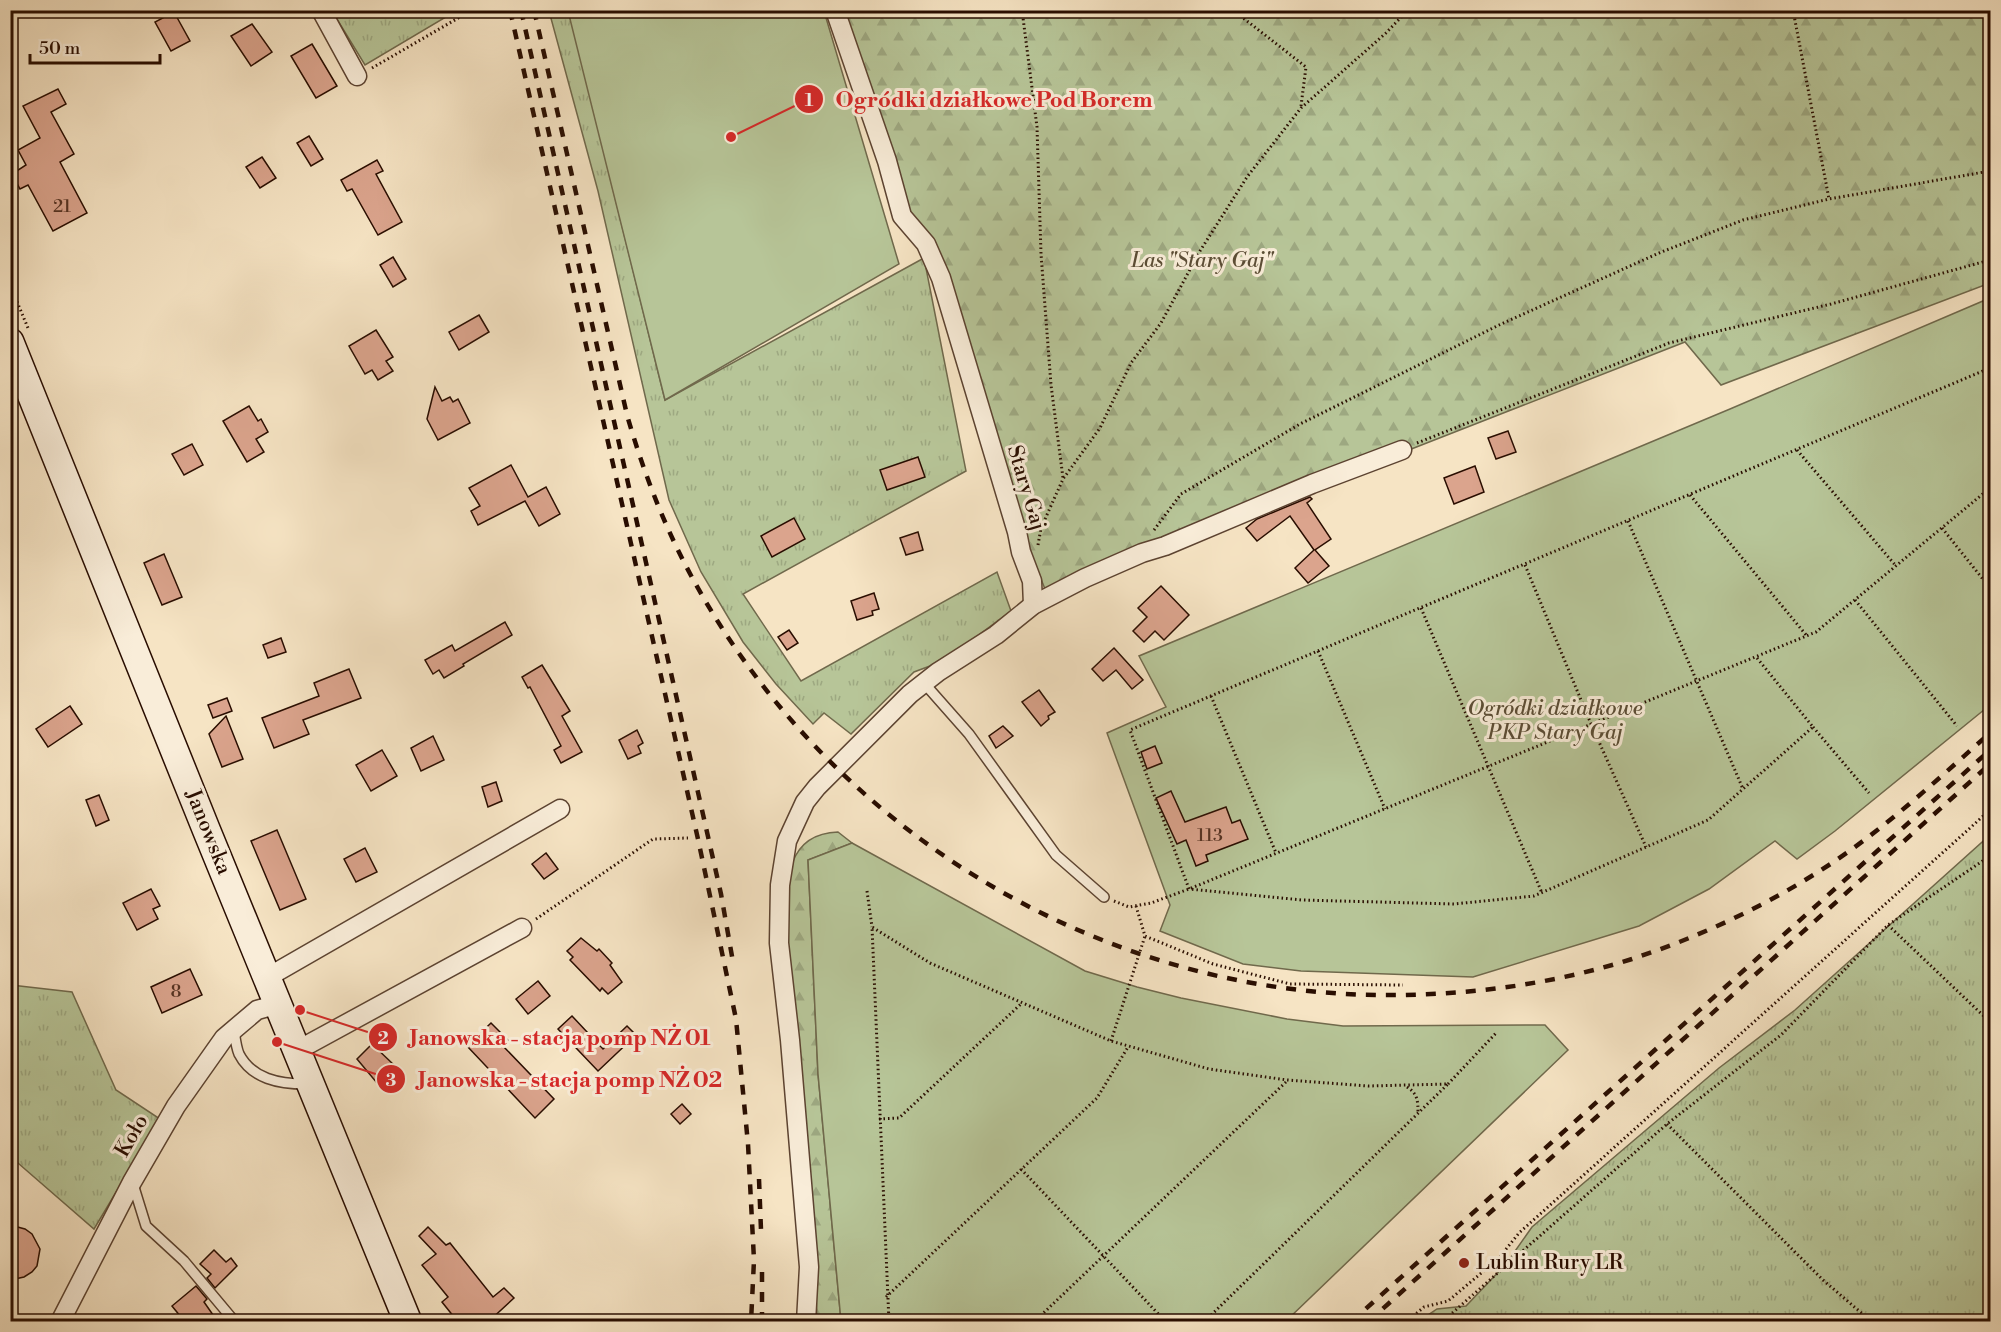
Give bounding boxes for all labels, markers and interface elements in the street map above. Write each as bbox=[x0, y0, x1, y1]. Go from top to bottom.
scale bar bbox=[30, 27, 160, 65]
text: 50 m bbox=[39, 37, 81, 60]
callout: Ogródki działkowe Pod Borem bbox=[794, 79, 1164, 119]
text: Ogródki działkowe Pod Borem bbox=[836, 87, 1152, 114]
text: 1 bbox=[805, 89, 814, 112]
house number: 21 bbox=[53, 195, 71, 218]
park label: Las "Stary Gaj" bbox=[1130, 248, 1274, 274]
street label: Stary Gaj bbox=[1001, 442, 1051, 534]
park label: Ogródki działkowe PKP Stary Gaj bbox=[1468, 696, 1643, 746]
street label: Janowska bbox=[179, 785, 237, 879]
house number: 113 bbox=[1197, 824, 1223, 847]
house number: 8 bbox=[170, 980, 182, 1003]
callout: Janowska - stacja pomp NŻ 01 bbox=[368, 1017, 723, 1057]
text: Janowska - stacja pomp NŻ 01 bbox=[406, 1023, 711, 1052]
text: 2 bbox=[377, 1027, 389, 1050]
callout: Janowska - stacja pomp NŻ 02 bbox=[376, 1059, 735, 1099]
text: Janowska - stacja pomp NŻ 02 bbox=[415, 1065, 722, 1094]
text: 3 bbox=[386, 1069, 397, 1092]
street label: Koło bbox=[109, 1110, 155, 1162]
place label: Lublin Rury LR bbox=[1476, 1250, 1624, 1276]
marker: Lublin Rury LR bbox=[1457, 1256, 1471, 1270]

